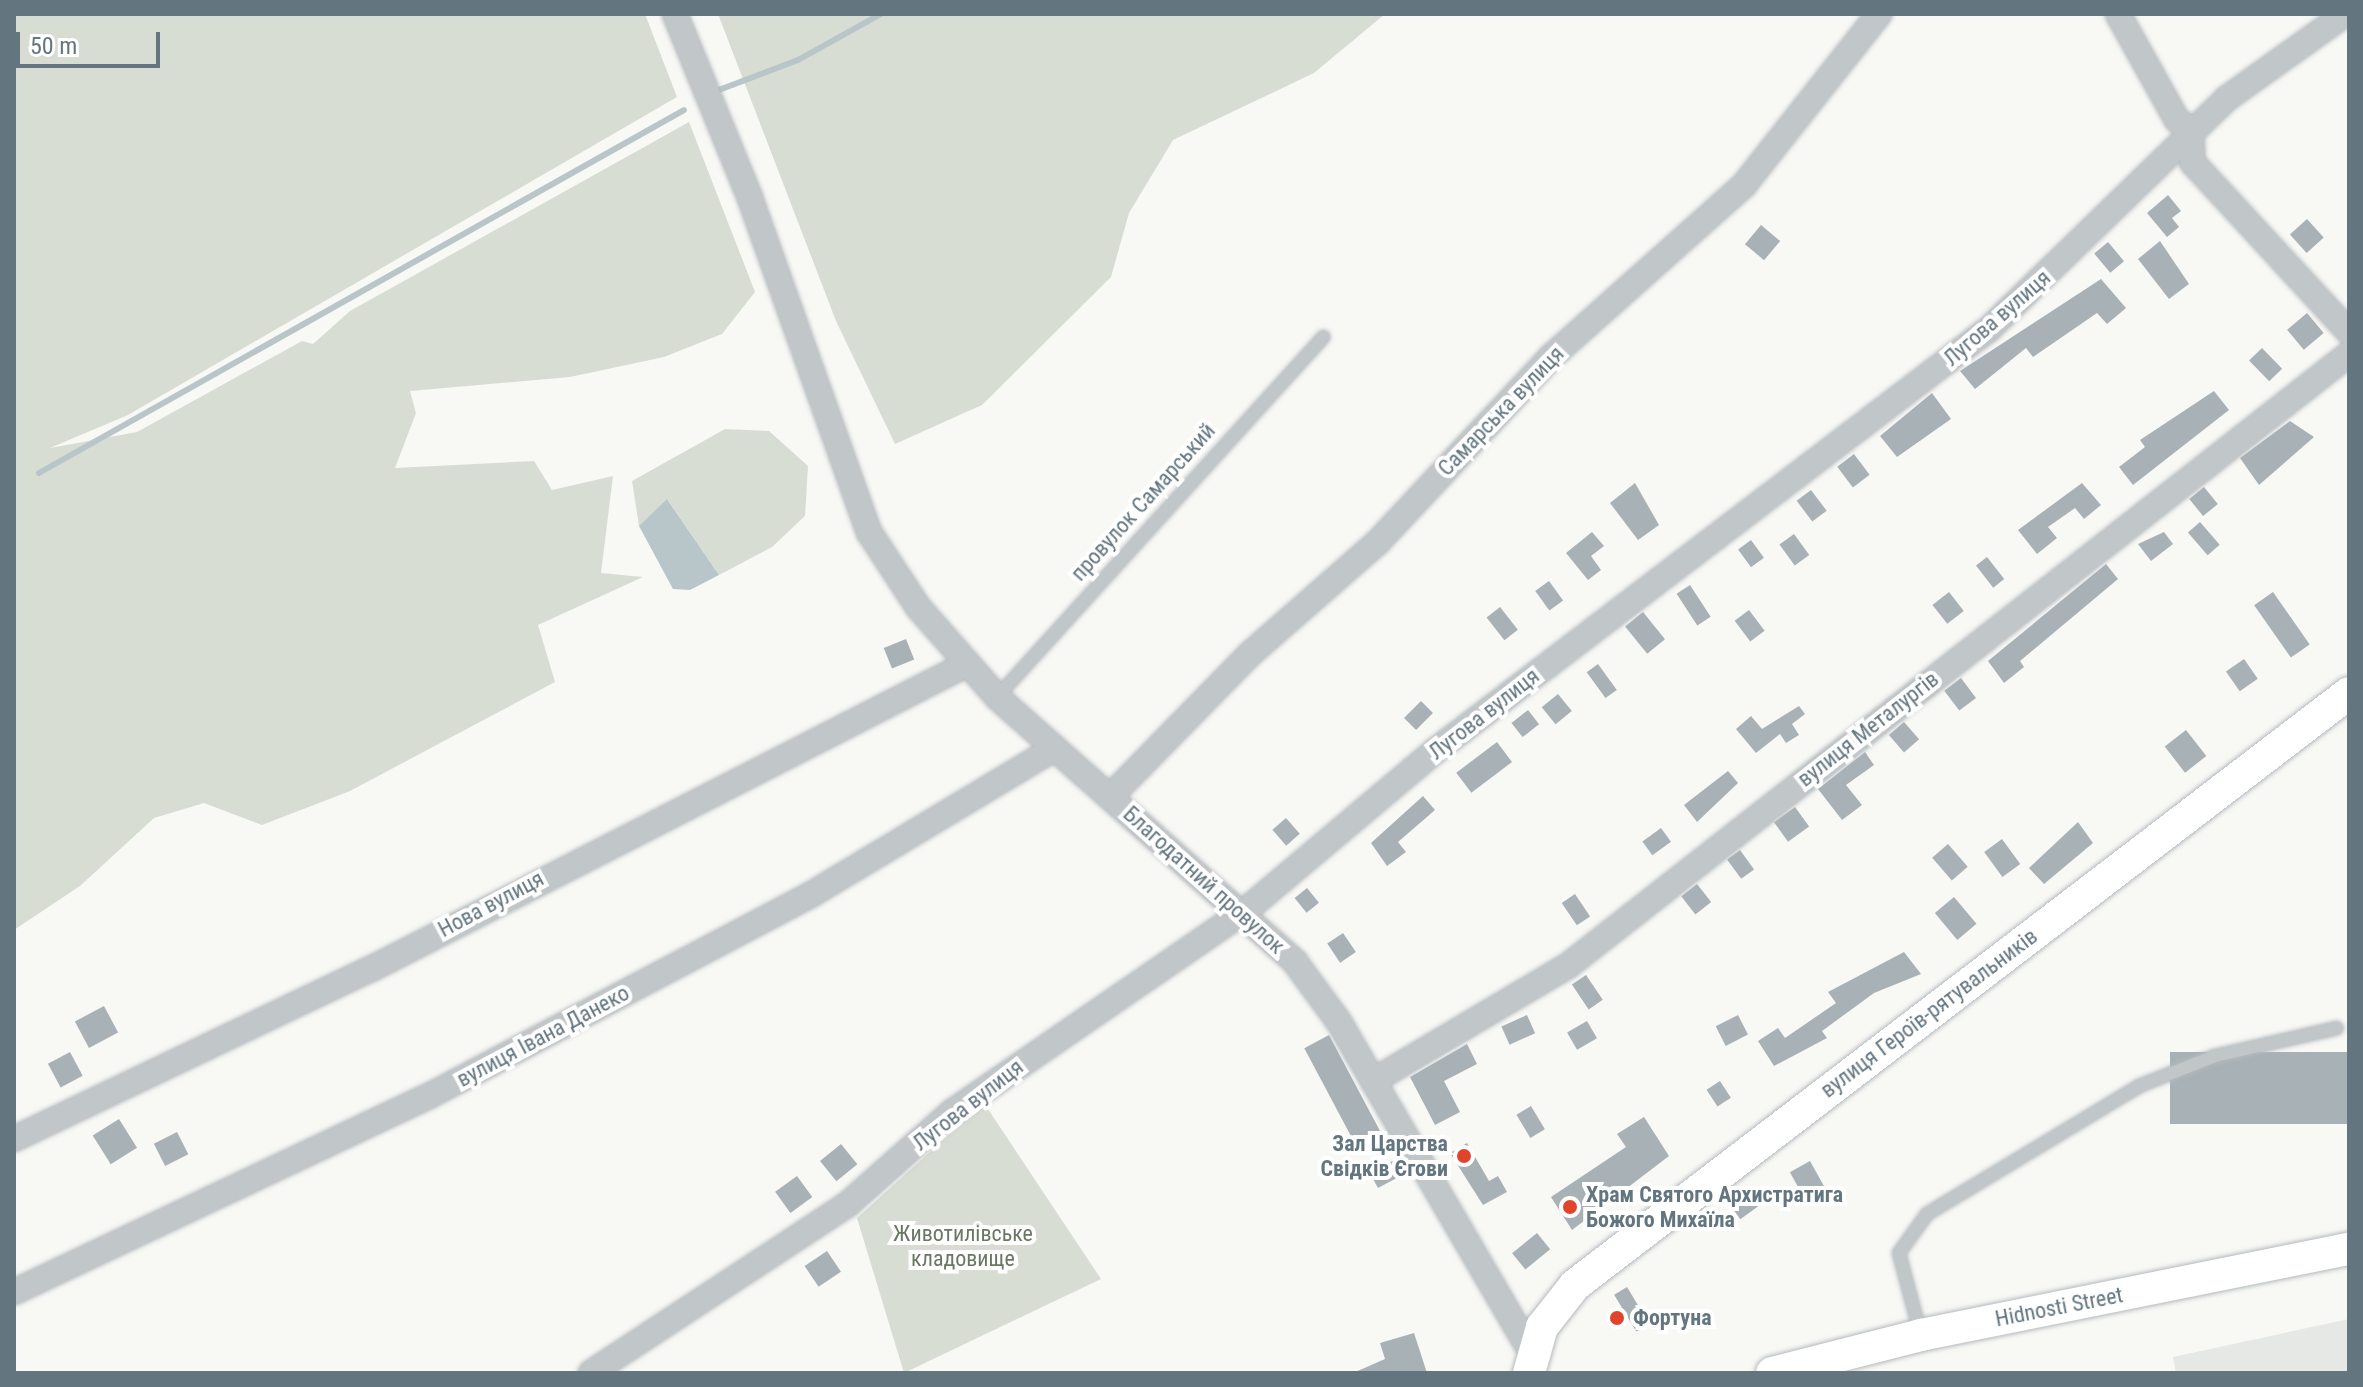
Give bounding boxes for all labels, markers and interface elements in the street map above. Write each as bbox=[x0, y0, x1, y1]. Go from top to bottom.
scale bar bbox=[20, 16, 164, 66]
text: 50 m bbox=[30, 32, 77, 60]
street label: Лугова вулиця bbox=[1938, 264, 2056, 372]
street label: Самарська вулиця bbox=[1433, 341, 1569, 481]
street label: провулок Самарський bbox=[1065, 418, 1221, 586]
street label: Лугова вулиця bbox=[1424, 663, 1544, 765]
street label: вулиця Металургів bbox=[1792, 666, 1944, 792]
street label: Благодатний провулок bbox=[1118, 801, 1290, 959]
street label: Нова вулиця bbox=[434, 865, 548, 943]
street label: вулиця Героїв-рятувальників bbox=[1815, 923, 2043, 1103]
street label: вулиця Івана Данеко bbox=[452, 979, 634, 1093]
street label: Лугова вулиця bbox=[908, 1054, 1028, 1156]
place label: Зал Царства Свідків Єгови bbox=[1321, 1130, 1448, 1182]
marker: Зал Царства Свідків Єгови bbox=[1455, 1147, 1473, 1165]
place label: Храм Святого Архистратига Божого Михаїла bbox=[1586, 1181, 1843, 1232]
marker: Храм Святого Архистратига Божого Михаїла bbox=[1561, 1198, 1579, 1216]
park label: Животилівське кладовище bbox=[893, 1220, 1033, 1272]
street label: Hidnosti Street bbox=[1993, 1282, 2125, 1332]
place label: Фортуна bbox=[1633, 1305, 1711, 1331]
marker: Фортуна bbox=[1608, 1309, 1626, 1327]

